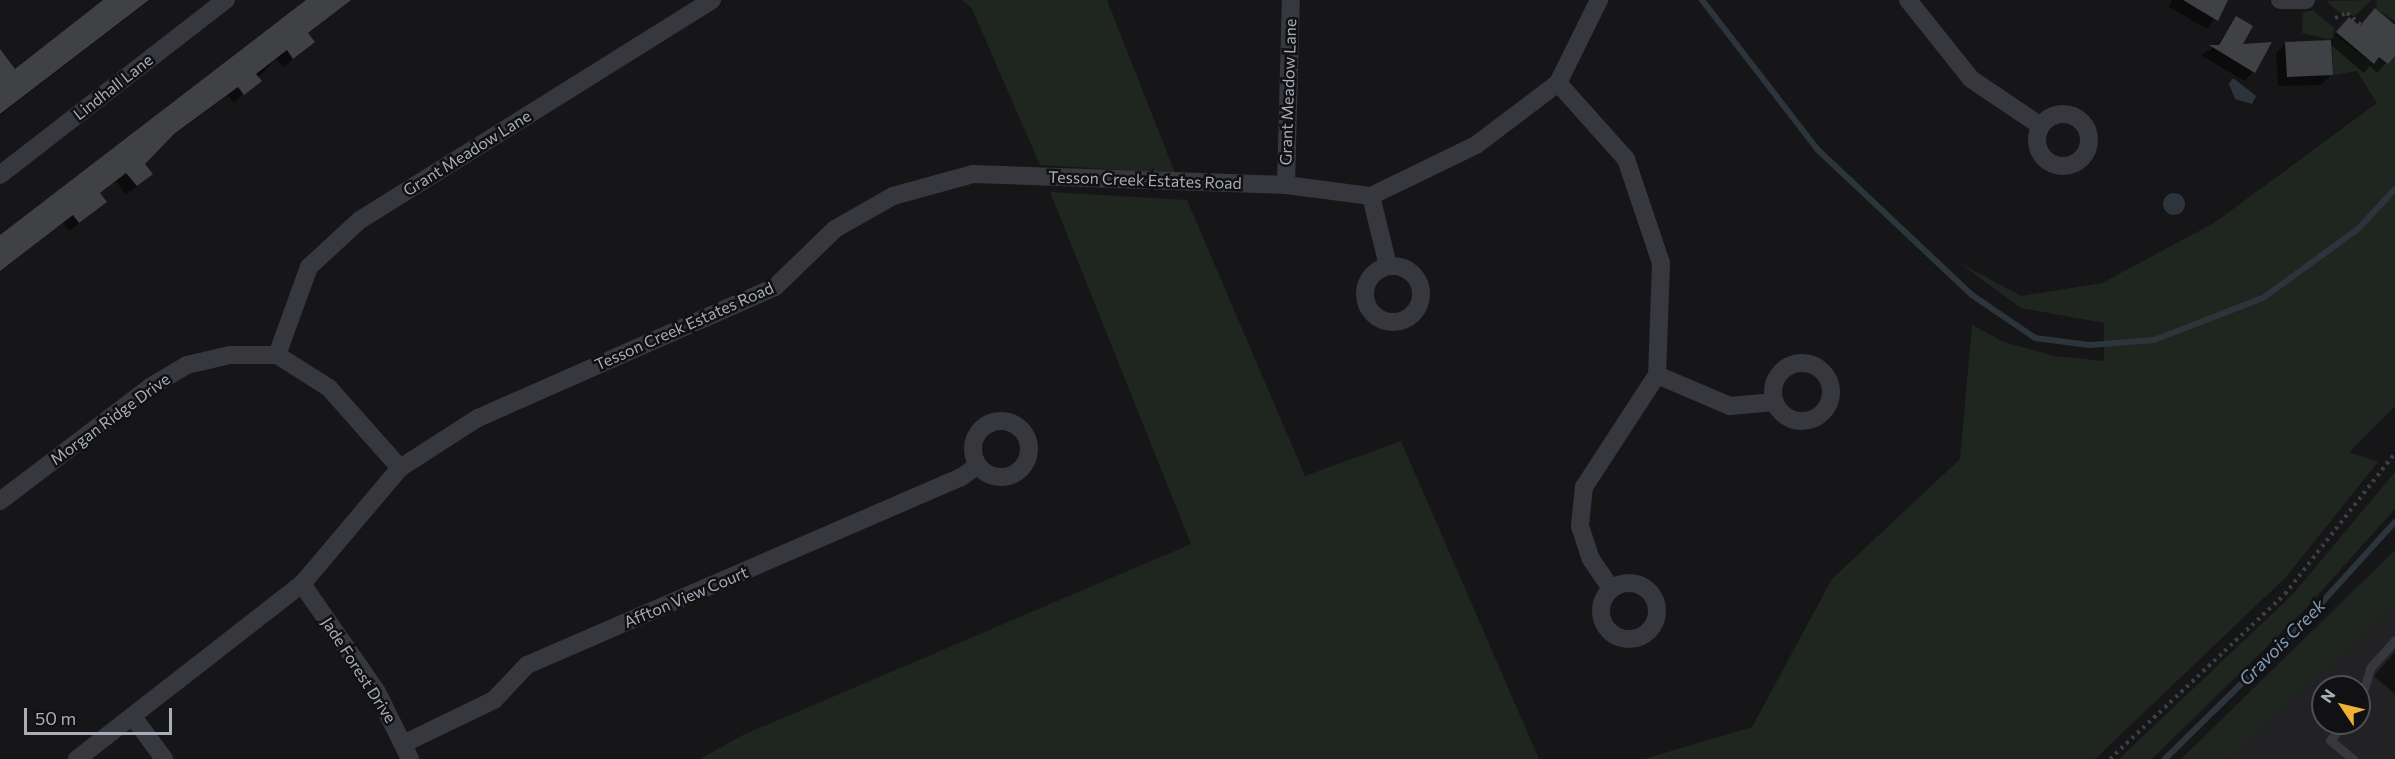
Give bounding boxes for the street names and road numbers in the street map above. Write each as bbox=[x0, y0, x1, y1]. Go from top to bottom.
street label: Grant Meadow Lane bbox=[1276, 18, 1300, 166]
street label: Lindhall Lane bbox=[69, 50, 157, 124]
street label: Grant Meadow Lane bbox=[400, 106, 534, 200]
street label: Tesson Creek Estates Road bbox=[1048, 167, 1242, 193]
street label: Tesson Creek Estates Road bbox=[592, 278, 776, 374]
street label: Morgan Ridge Drive bbox=[46, 369, 174, 469]
street label: Affton View Court bbox=[621, 562, 751, 632]
street label: Jade Forest Drive bbox=[318, 614, 400, 726]

